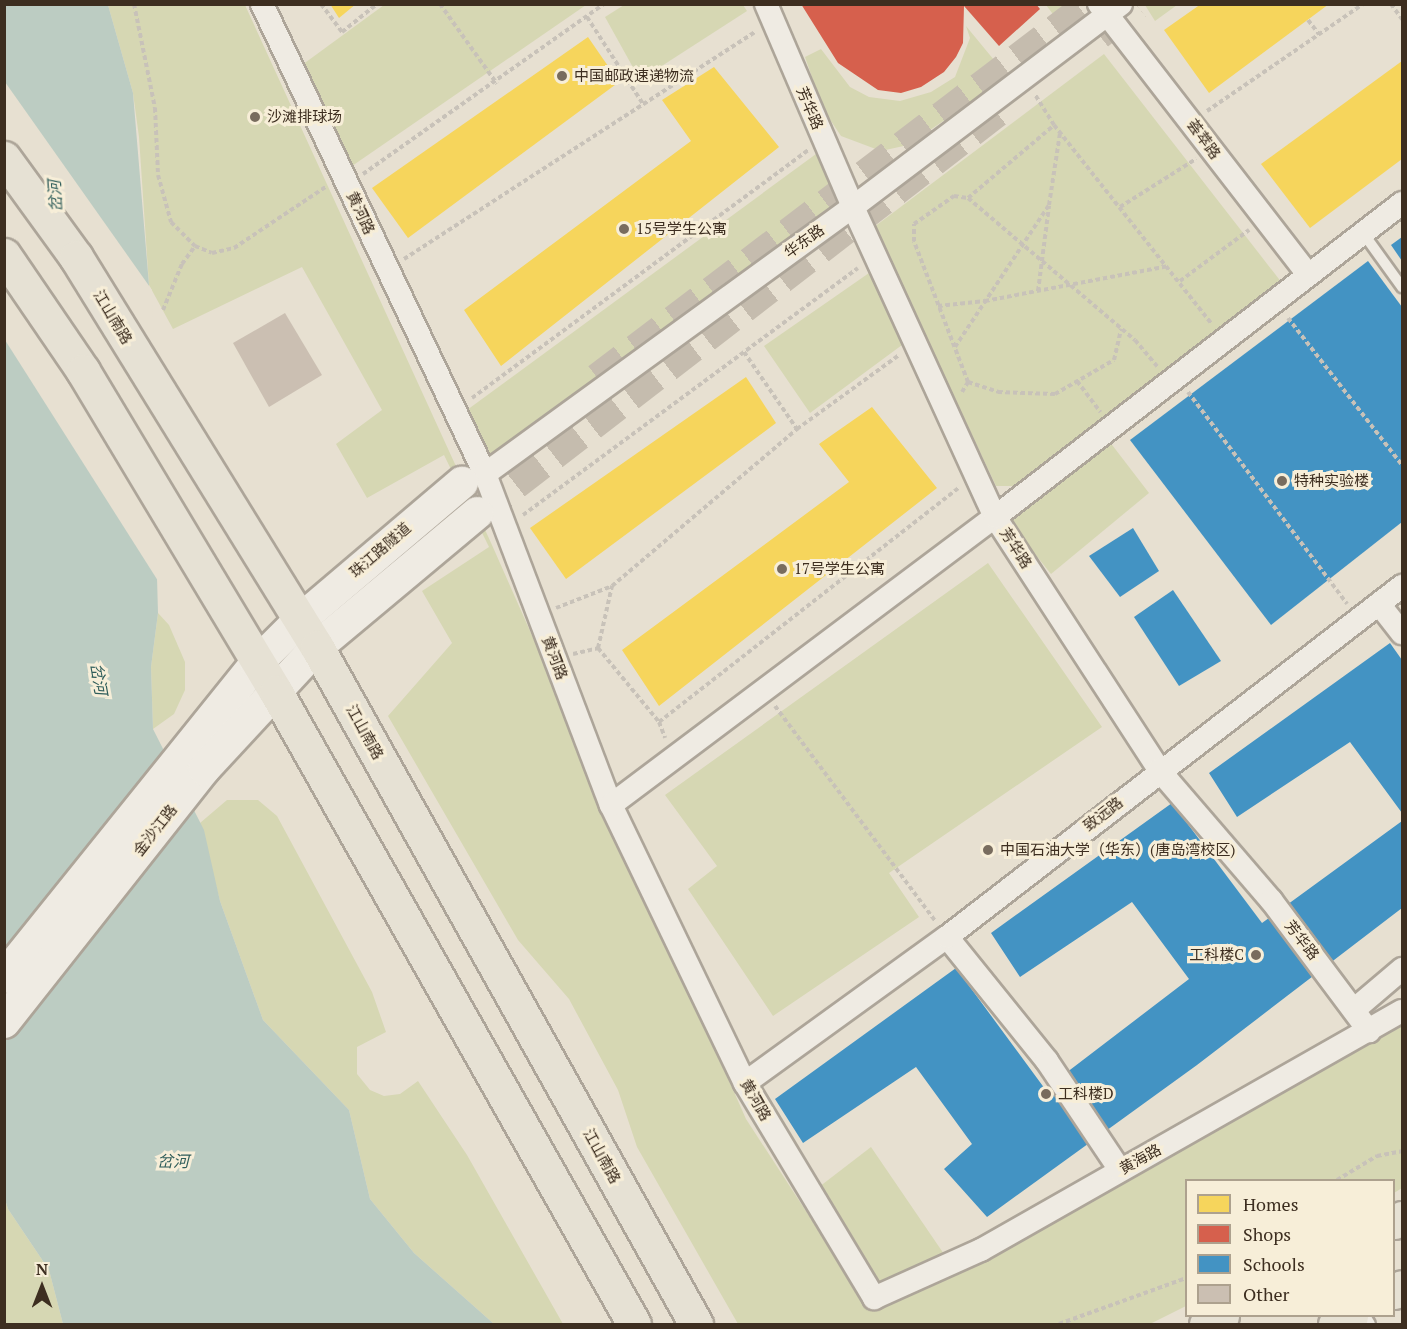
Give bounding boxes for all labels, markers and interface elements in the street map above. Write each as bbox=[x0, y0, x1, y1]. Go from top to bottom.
place label: 中国邮政速递物流 bbox=[574, 67, 694, 85]
marker: 中国邮政速递物流 bbox=[555, 69, 569, 83]
street label: 芳华路 bbox=[793, 84, 827, 132]
place label: 沙滩排球场 bbox=[267, 108, 342, 126]
marker: 沙滩排球场 bbox=[248, 110, 262, 124]
street label: 荟萃路 bbox=[1183, 116, 1225, 162]
water label: 岔河 bbox=[44, 179, 66, 213]
street label: 黄河路 bbox=[343, 189, 379, 237]
place label: 15号学生公寓 bbox=[636, 220, 727, 238]
street label: 华东路 bbox=[781, 220, 827, 262]
marker: 15号学生公寓 bbox=[617, 222, 631, 236]
street label: 江山南路 bbox=[90, 287, 136, 347]
place label: 特种实验楼 bbox=[1294, 472, 1369, 490]
marker: 特种实验楼 bbox=[1275, 474, 1289, 488]
street label: 珠江路隧道 bbox=[346, 519, 414, 581]
street label: 芳华路 bbox=[996, 524, 1036, 572]
place label: 17号学生公寓 bbox=[794, 560, 885, 578]
marker: 17号学生公寓 bbox=[775, 562, 789, 576]
street label: 黄河路 bbox=[539, 634, 571, 682]
water label: 岔河 bbox=[87, 662, 111, 696]
street label: 江山南路 bbox=[343, 701, 387, 763]
street label: 致远路 bbox=[1080, 793, 1126, 835]
street label: 金沙江路 bbox=[129, 801, 181, 859]
place label: 中国石油大学（华东）(唐岛湾校区) bbox=[1000, 841, 1235, 859]
marker: 中国石油大学（华东）(唐岛湾校区) bbox=[981, 843, 995, 857]
street label: 芳华路 bbox=[1281, 917, 1323, 963]
place label: 工科楼C bbox=[1189, 946, 1244, 964]
marker: 工科楼C bbox=[1249, 948, 1263, 962]
street label: 黄河路 bbox=[737, 1076, 775, 1124]
place label: 工科楼D bbox=[1058, 1085, 1114, 1103]
marker: 工科楼D bbox=[1039, 1087, 1053, 1101]
street label: 江山南路 bbox=[580, 1125, 624, 1187]
street label: 黄海路 bbox=[1116, 1140, 1164, 1178]
water label: 岔河 bbox=[157, 1151, 189, 1171]
legend bbox=[1185, 1179, 1395, 1317]
text: Homes bbox=[1243, 1192, 1298, 1216]
text: Shops bbox=[1243, 1222, 1291, 1246]
text: Schools bbox=[1243, 1252, 1305, 1276]
north arrow bbox=[12, 1257, 72, 1317]
text: N bbox=[36, 1258, 48, 1280]
text: Other bbox=[1243, 1282, 1290, 1306]

